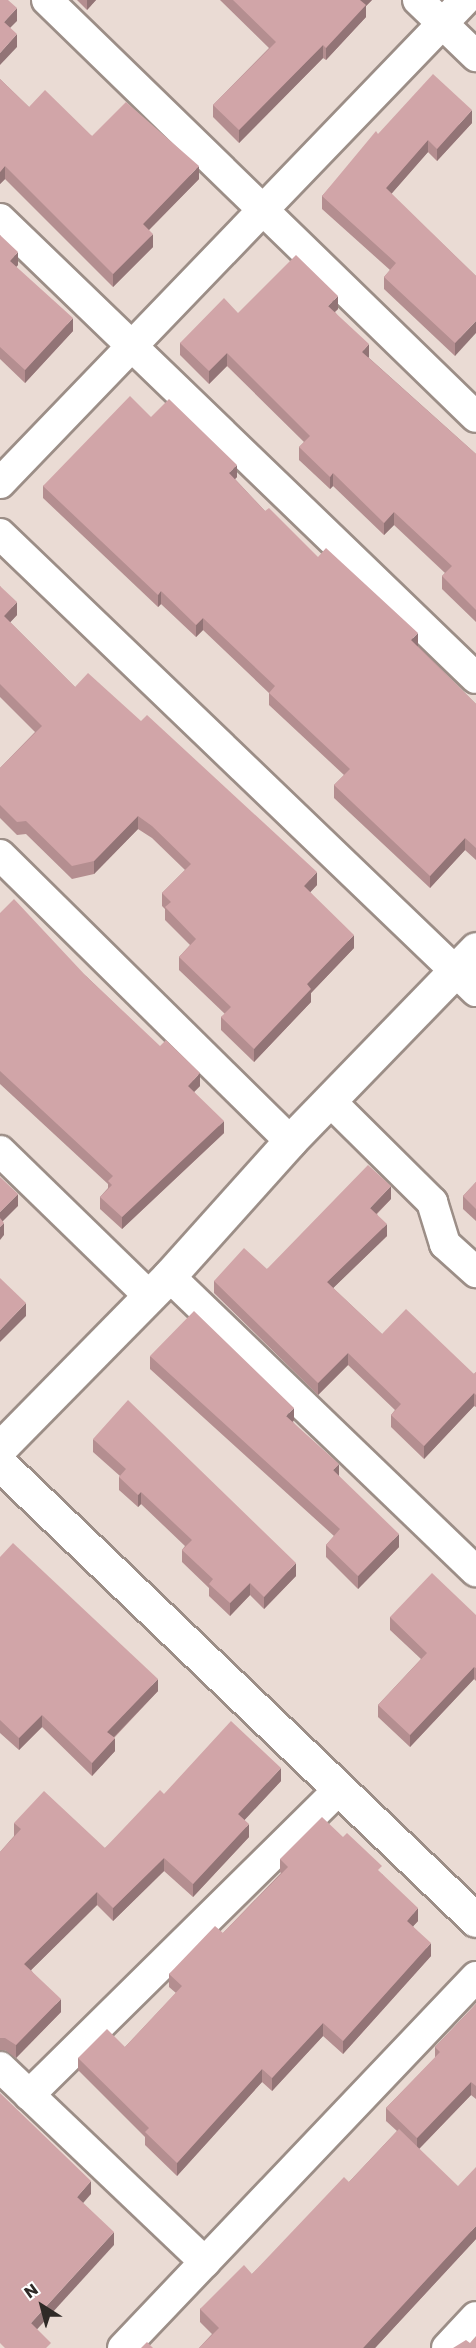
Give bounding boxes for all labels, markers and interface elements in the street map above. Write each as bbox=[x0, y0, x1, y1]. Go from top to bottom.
north arrow bbox=[12, 2276, 72, 2336]
text: N bbox=[19, 2278, 43, 2304]

